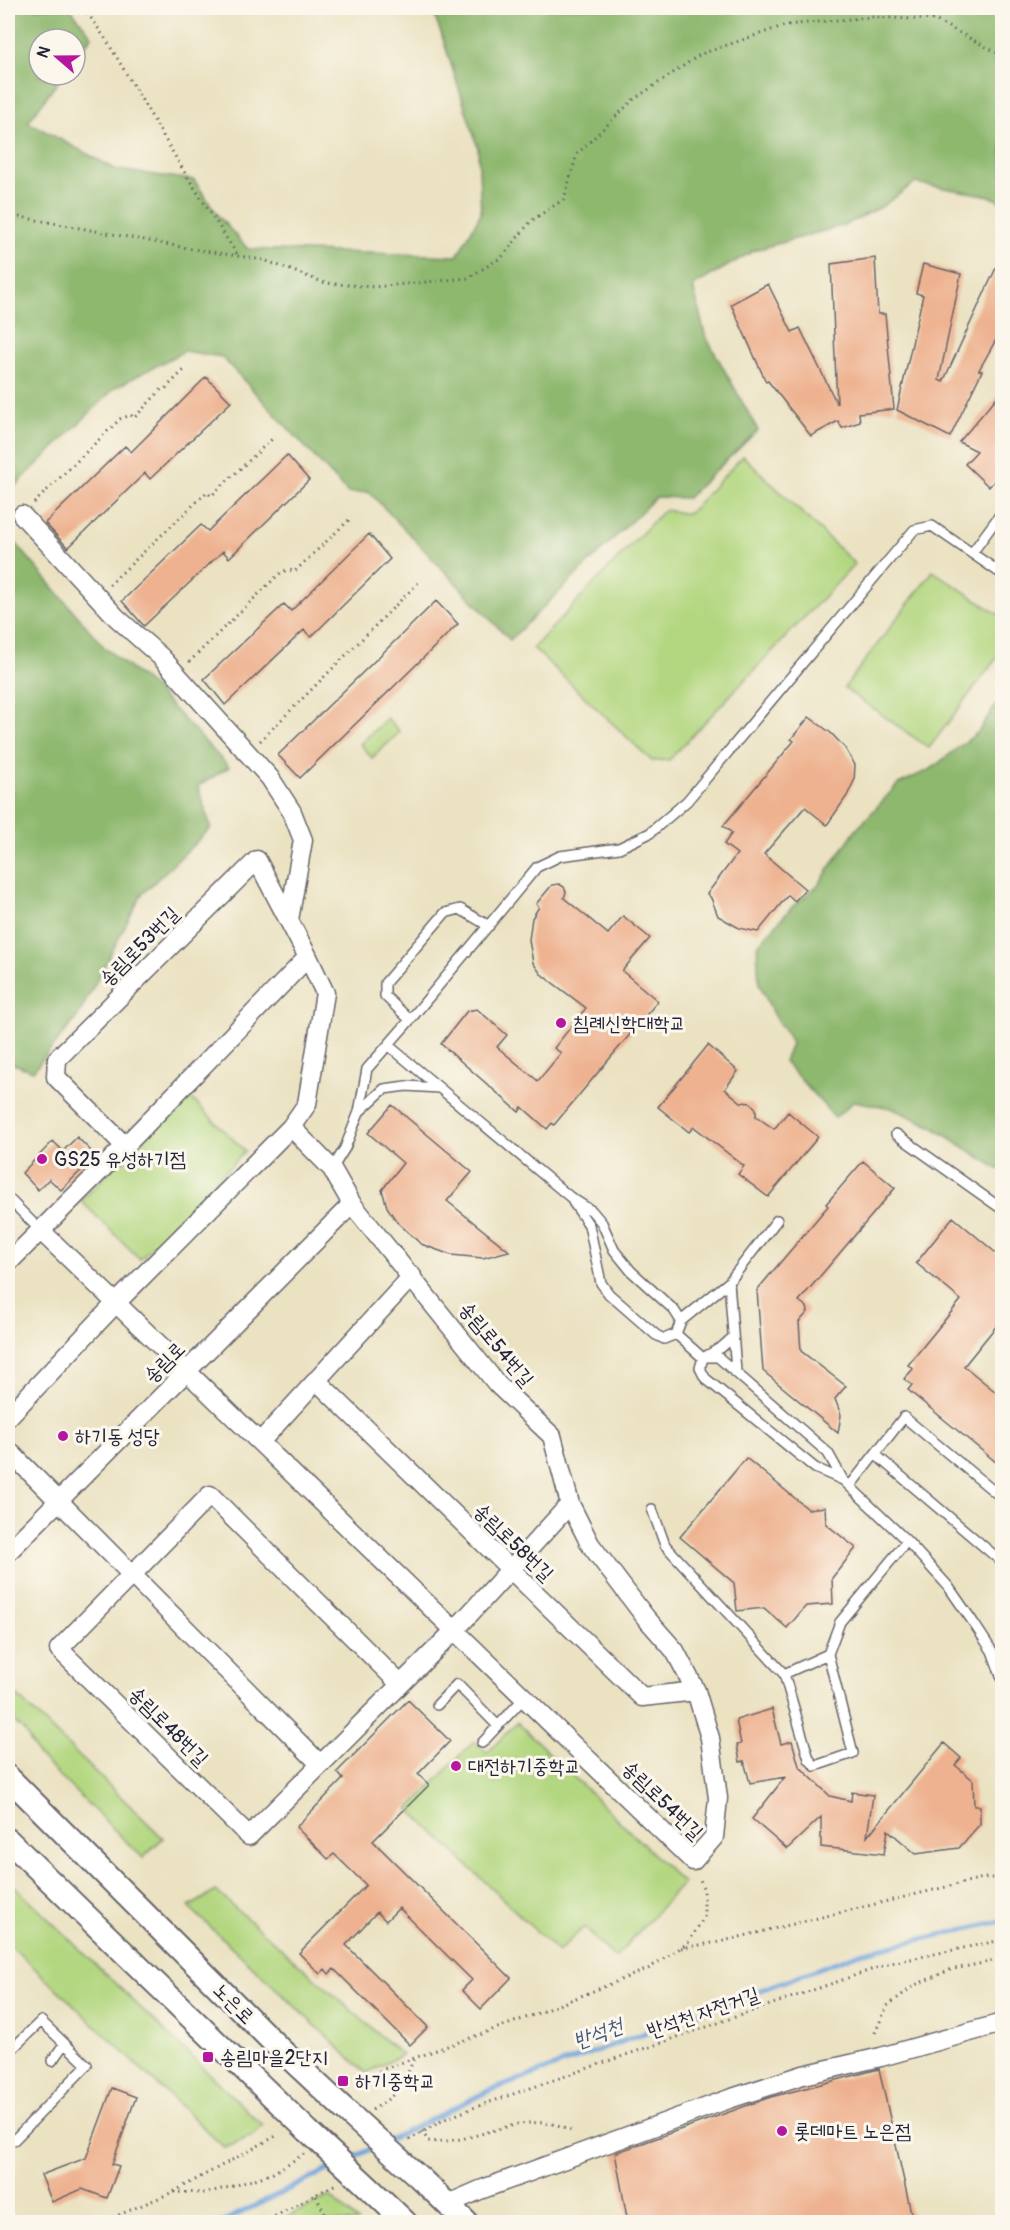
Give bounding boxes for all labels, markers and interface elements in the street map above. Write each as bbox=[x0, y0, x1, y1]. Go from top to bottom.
north arrow bbox=[27, 27, 87, 87]
text: N bbox=[33, 44, 55, 61]
street label: 송림로53번길 bbox=[94, 901, 184, 991]
place label: 침례신학대학교 bbox=[573, 1011, 686, 1036]
marker: 침례신학대학교 bbox=[554, 1016, 568, 1030]
place label: GS25 유성하기점 bbox=[54, 1147, 186, 1172]
marker: GS25 유성하기점 bbox=[35, 1152, 49, 1166]
street label: 송림로54번길 bbox=[454, 1297, 539, 1392]
street label: 송림로 bbox=[138, 1336, 190, 1388]
place label: 하기동 성당 bbox=[75, 1424, 160, 1449]
marker: 하기동 성당 bbox=[56, 1429, 70, 1443]
street label: 송림로58번길 bbox=[469, 1498, 559, 1587]
street label: 송림로48번길 bbox=[124, 1681, 214, 1771]
place label: 대전하기중학교 bbox=[468, 1754, 581, 1779]
street label: 송림로54번길 bbox=[617, 1756, 708, 1845]
marker: 대전하기중학교 bbox=[449, 1759, 463, 1773]
street label: 노은로 bbox=[208, 1977, 260, 2029]
street label: 반석천 자전거길 bbox=[644, 1982, 763, 2043]
water label: 반석천 bbox=[570, 2011, 629, 2055]
place label: 송림마을2단지 bbox=[220, 2045, 328, 2070]
marker: 송림마을2단지 bbox=[201, 2050, 215, 2064]
place label: 하기중학교 bbox=[355, 2069, 435, 2094]
marker: 하기중학교 bbox=[336, 2074, 350, 2088]
place label: 롯데마트 노은점 bbox=[794, 2119, 911, 2144]
marker: 롯데마트 노은점 bbox=[775, 2124, 789, 2138]

